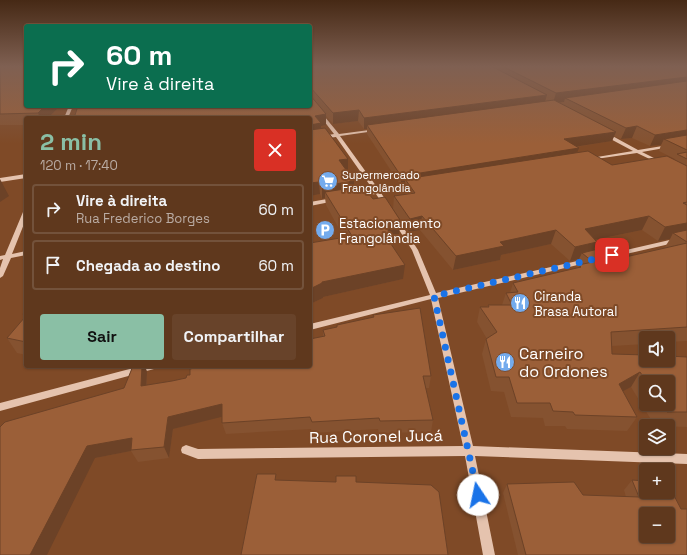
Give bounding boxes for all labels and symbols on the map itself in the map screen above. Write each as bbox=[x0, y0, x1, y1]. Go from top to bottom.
place label: Supermercado Frangolândia bbox=[342, 168, 420, 195]
supermarket icon: Supermercado Frangolândia bbox=[317, 170, 339, 192]
place label: Estacionamento Frangolândia bbox=[339, 215, 441, 247]
parking icon: Estacionamento Frangolândia bbox=[314, 219, 336, 241]
pin bbox=[595, 238, 629, 272]
place label: Ciranda Brasa Autoral bbox=[534, 288, 617, 320]
restaurant icon: Ciranda Brasa Autoral bbox=[509, 292, 531, 314]
place label: Carneiro do Ordones bbox=[519, 343, 608, 382]
restaurant icon: Carneiro do Ordones bbox=[494, 351, 516, 373]
street label: Rua Coronel Jucá bbox=[309, 425, 443, 448]
position arrow bbox=[457, 474, 499, 516]

